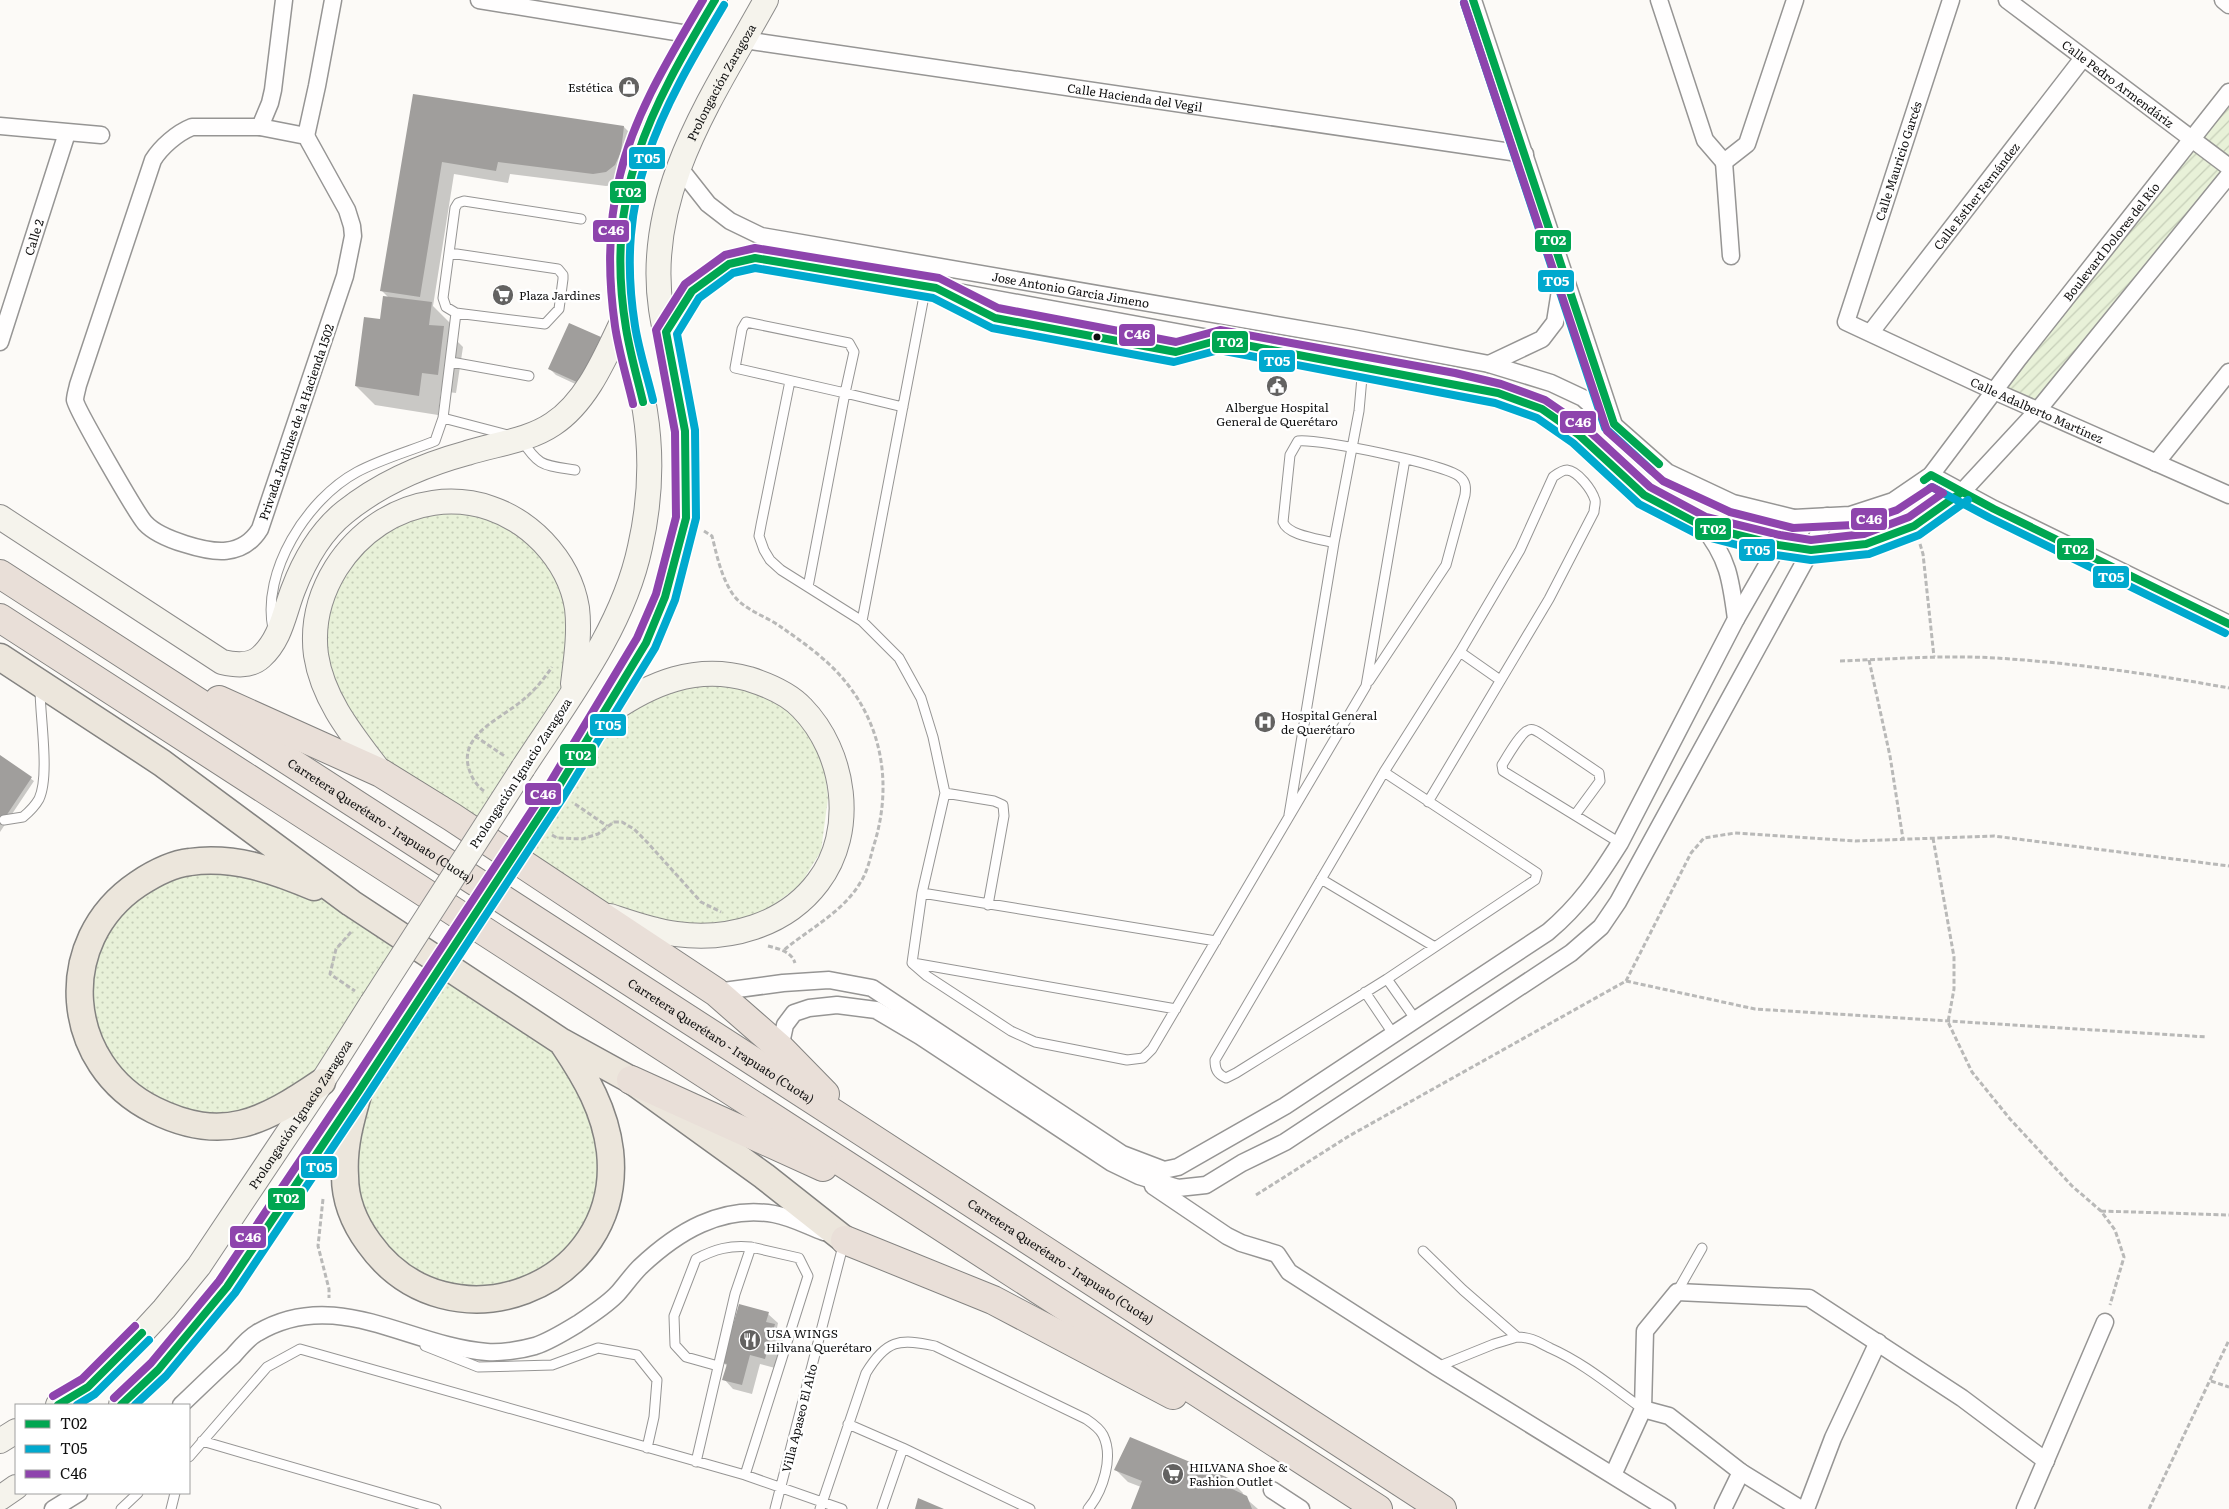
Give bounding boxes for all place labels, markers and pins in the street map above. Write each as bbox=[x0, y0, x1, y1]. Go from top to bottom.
shop icon: Estética bbox=[617, 75, 641, 99]
place label: Estética bbox=[568, 78, 614, 96]
supermarket icon: Plaza Jardines bbox=[491, 283, 515, 307]
place label: Plaza Jardines bbox=[519, 286, 601, 304]
unlabelled marker bbox=[1092, 332, 1102, 342]
public building icon: Albergue Hospital General de Querétaro bbox=[1265, 374, 1289, 398]
place label: Albergue Hospital General de Querétaro bbox=[1216, 398, 1338, 430]
place label: Hospital General de Querétaro bbox=[1281, 706, 1377, 738]
hospital icon: Hospital General de Querétaro bbox=[1253, 710, 1277, 734]
place label: USA WINGS Hilvana Querétaro bbox=[766, 1324, 872, 1356]
restaurant icon: USA WINGS Hilvana Querétaro bbox=[738, 1328, 762, 1352]
place label: HILVANA Shoe & Fashion Outlet bbox=[1189, 1458, 1288, 1490]
supermarket icon: HILVANA Shoe & Fashion Outlet bbox=[1161, 1462, 1185, 1486]

